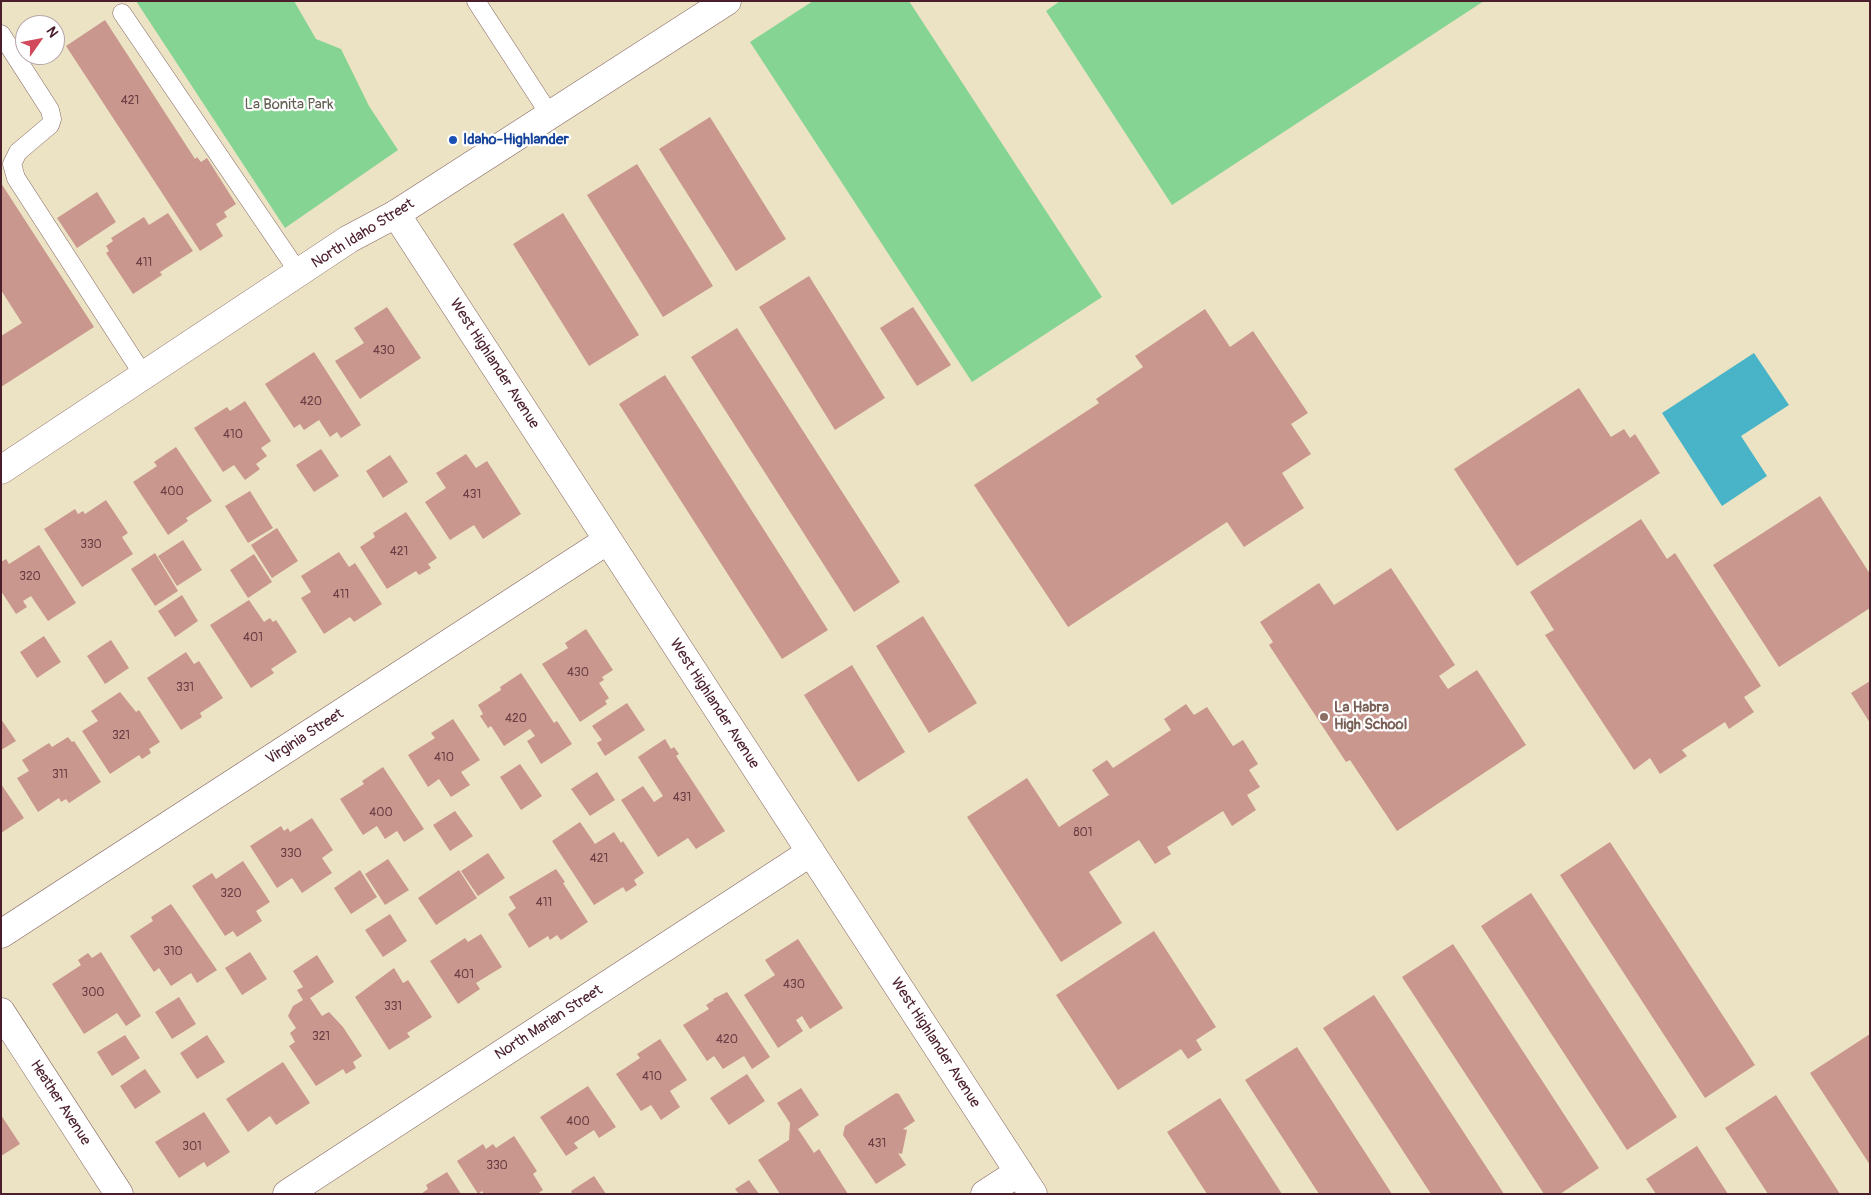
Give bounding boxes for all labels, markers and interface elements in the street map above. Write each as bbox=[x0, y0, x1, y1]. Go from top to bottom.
north arrow bbox=[15, 15, 65, 65]
text: N bbox=[42, 24, 62, 41]
house number: 421 bbox=[121, 94, 139, 108]
park label: La Bonita Park bbox=[245, 96, 333, 114]
place label: Idaho-Highlander bbox=[463, 131, 569, 149]
marker: Idaho-Highlander bbox=[447, 134, 459, 146]
street label: North Idaho Street bbox=[308, 195, 418, 273]
house number: 411 bbox=[136, 256, 152, 270]
street label: West Highlander Avenue bbox=[445, 296, 543, 432]
house number: 430 bbox=[373, 344, 395, 358]
house number: 420 bbox=[300, 395, 322, 409]
house number: 410 bbox=[223, 428, 243, 442]
house number: 400 bbox=[160, 485, 184, 499]
house number: 431 bbox=[463, 488, 481, 502]
house number: 330 bbox=[80, 538, 102, 552]
house number: 421 bbox=[390, 545, 408, 559]
house number: 320 bbox=[19, 570, 41, 584]
house number: 411 bbox=[333, 588, 349, 602]
house number: 401 bbox=[243, 631, 263, 645]
street label: West Highlander Avenue bbox=[665, 636, 763, 772]
house number: 430 bbox=[567, 666, 589, 680]
house number: 331 bbox=[176, 681, 194, 695]
place label: La Habra High School bbox=[1334, 699, 1407, 734]
street label: Virginia Street bbox=[263, 705, 347, 769]
marker: La Habra High School bbox=[1318, 711, 1330, 723]
house number: 420 bbox=[505, 712, 527, 726]
house number: 321 bbox=[112, 729, 130, 743]
house number: 410 bbox=[434, 751, 454, 765]
house number: 311 bbox=[52, 768, 68, 782]
house number: 431 bbox=[673, 791, 691, 805]
house number: 400 bbox=[369, 806, 393, 820]
house number: 801 bbox=[1074, 826, 1092, 840]
house number: 330 bbox=[280, 847, 302, 861]
house number: 421 bbox=[590, 852, 608, 866]
house number: 320 bbox=[220, 887, 242, 901]
house number: 411 bbox=[536, 896, 552, 910]
house number: 310 bbox=[163, 945, 183, 959]
house number: 401 bbox=[454, 968, 474, 982]
street label: West Highlander Avenue bbox=[886, 975, 984, 1111]
house number: 430 bbox=[783, 978, 805, 992]
street label: North Marian Street bbox=[492, 982, 606, 1064]
house number: 300 bbox=[81, 986, 105, 1000]
house number: 331 bbox=[384, 1000, 402, 1014]
house number: 321 bbox=[312, 1030, 330, 1044]
house number: 420 bbox=[716, 1033, 738, 1047]
street label: Heather Avenue bbox=[26, 1057, 94, 1149]
house number: 410 bbox=[642, 1070, 662, 1084]
house number: 400 bbox=[566, 1115, 590, 1129]
house number: 431 bbox=[868, 1137, 886, 1151]
house number: 301 bbox=[182, 1140, 202, 1154]
house number: 330 bbox=[486, 1159, 508, 1173]

